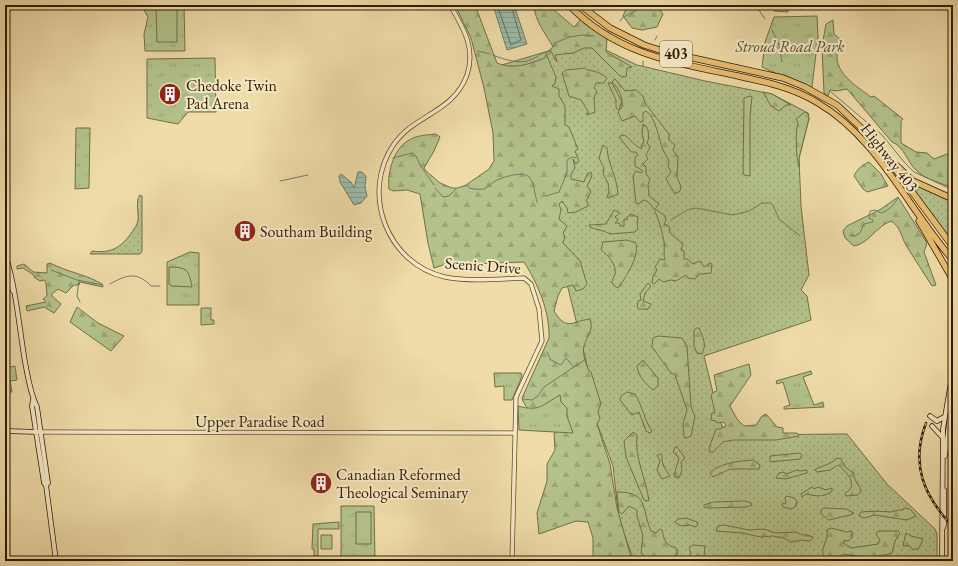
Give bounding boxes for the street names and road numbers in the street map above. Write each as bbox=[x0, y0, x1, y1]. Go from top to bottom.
road number: 403 bbox=[660, 41, 692, 67]
street label: Highway 403 bbox=[856, 119, 923, 196]
street label: Scenic Drive bbox=[444, 252, 522, 279]
street label: Upper Paradise Road bbox=[195, 411, 326, 432]

